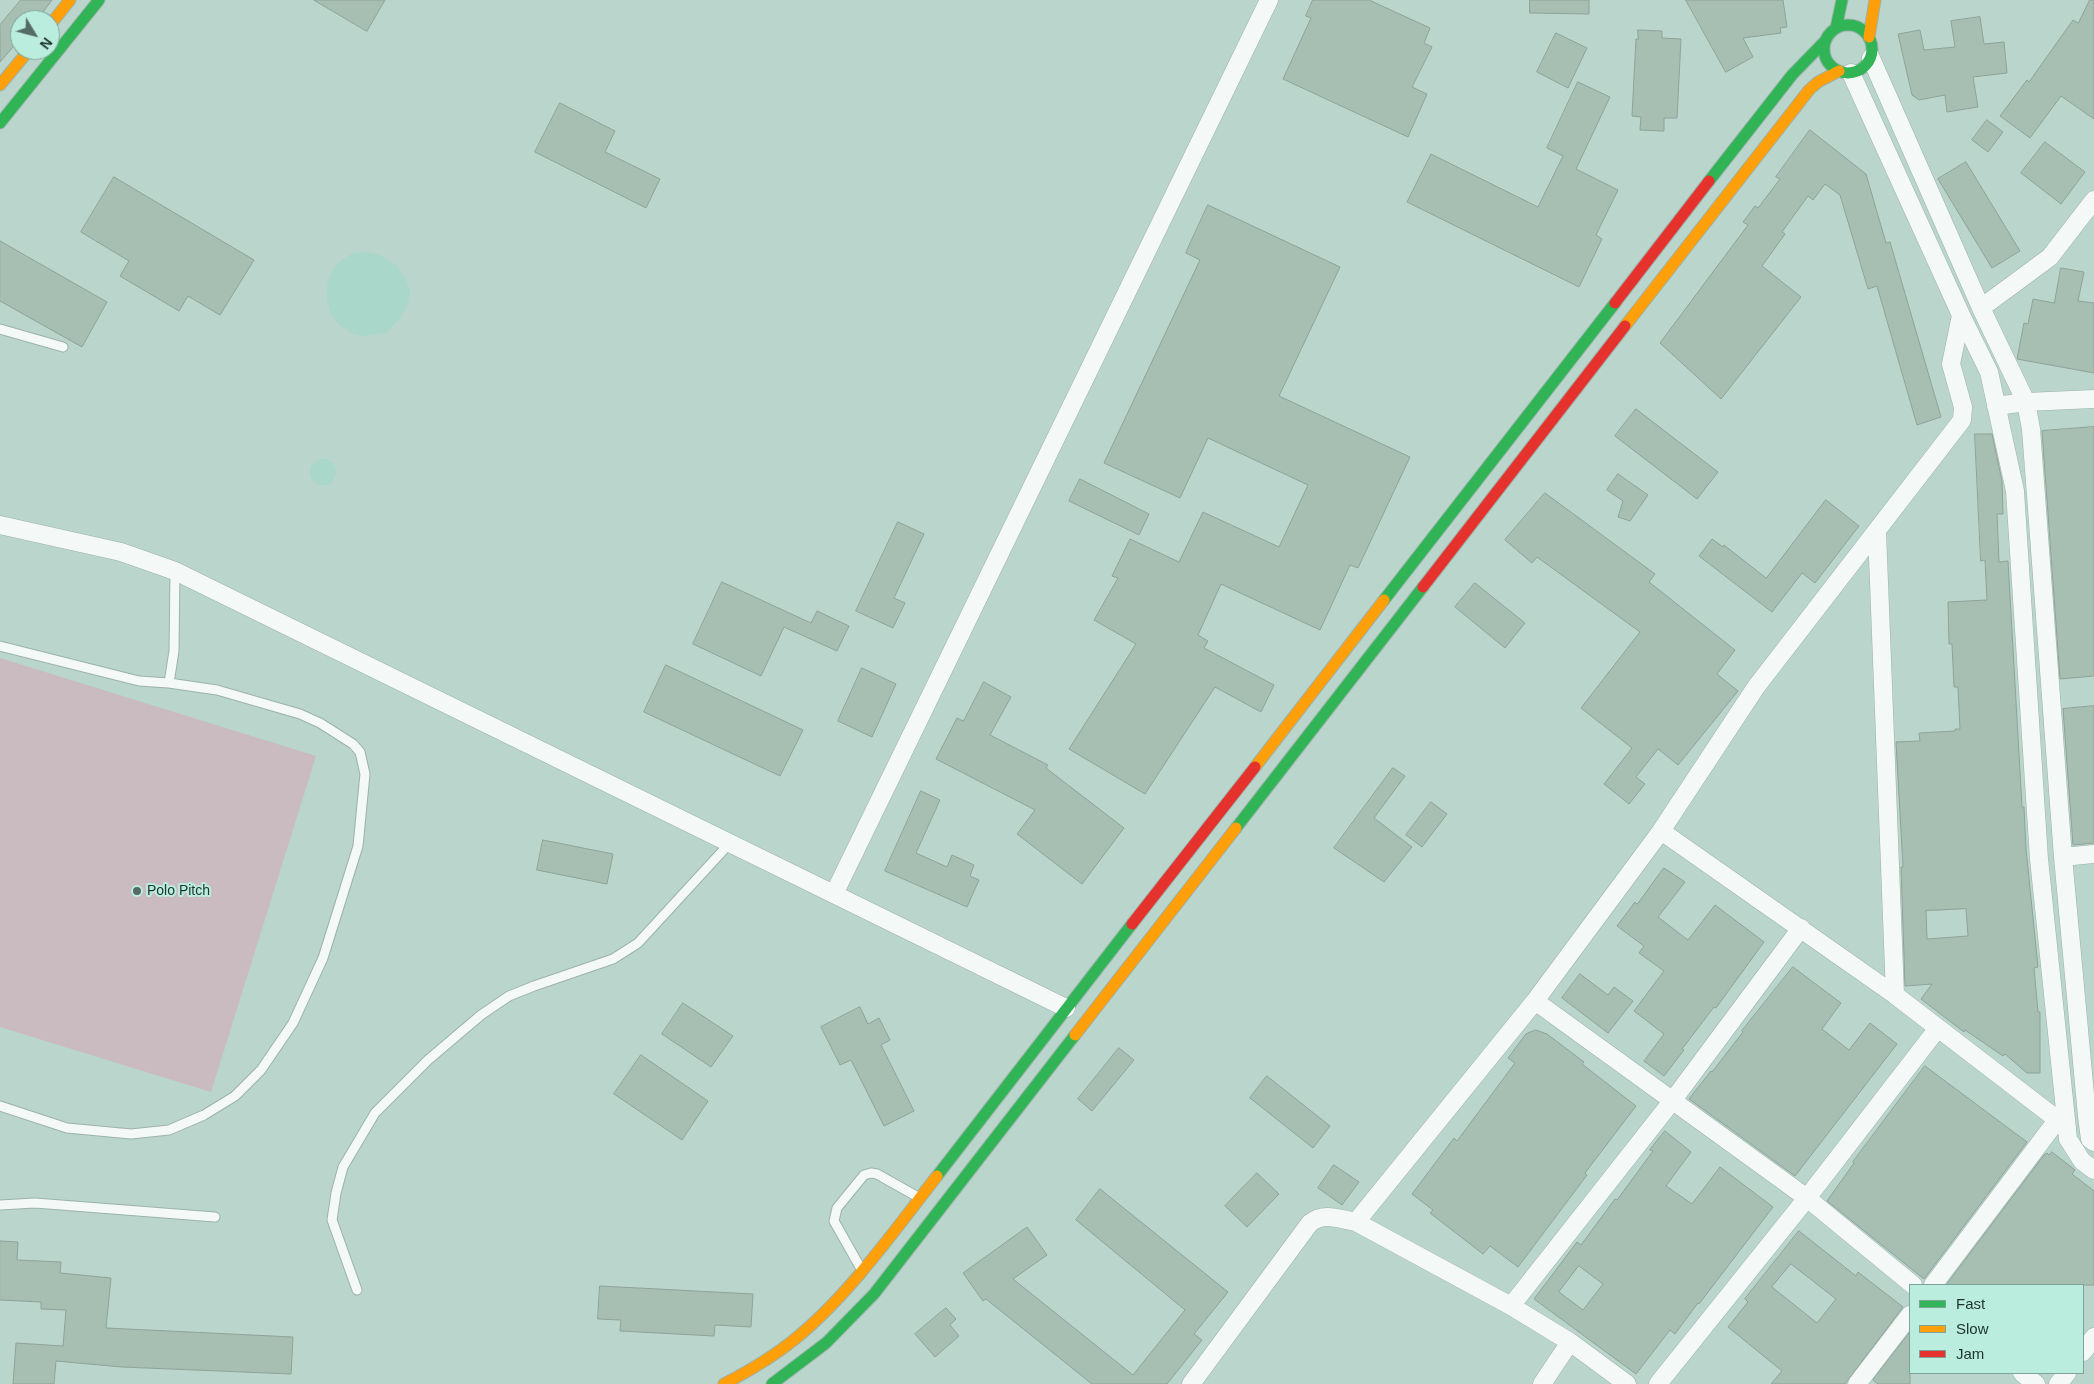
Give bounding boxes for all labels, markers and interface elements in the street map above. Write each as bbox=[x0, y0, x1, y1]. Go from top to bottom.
north arrow bbox=[10, 10, 60, 60]
text: N bbox=[37, 35, 56, 52]
place label: Polo Pitch bbox=[147, 883, 210, 899]
marker: Polo Pitch bbox=[131, 885, 143, 897]
legend bbox=[1909, 1284, 2084, 1374]
text: Fast bbox=[1956, 1295, 1985, 1312]
text: Slow bbox=[1956, 1320, 1989, 1337]
text: Jam bbox=[1956, 1345, 1984, 1362]

